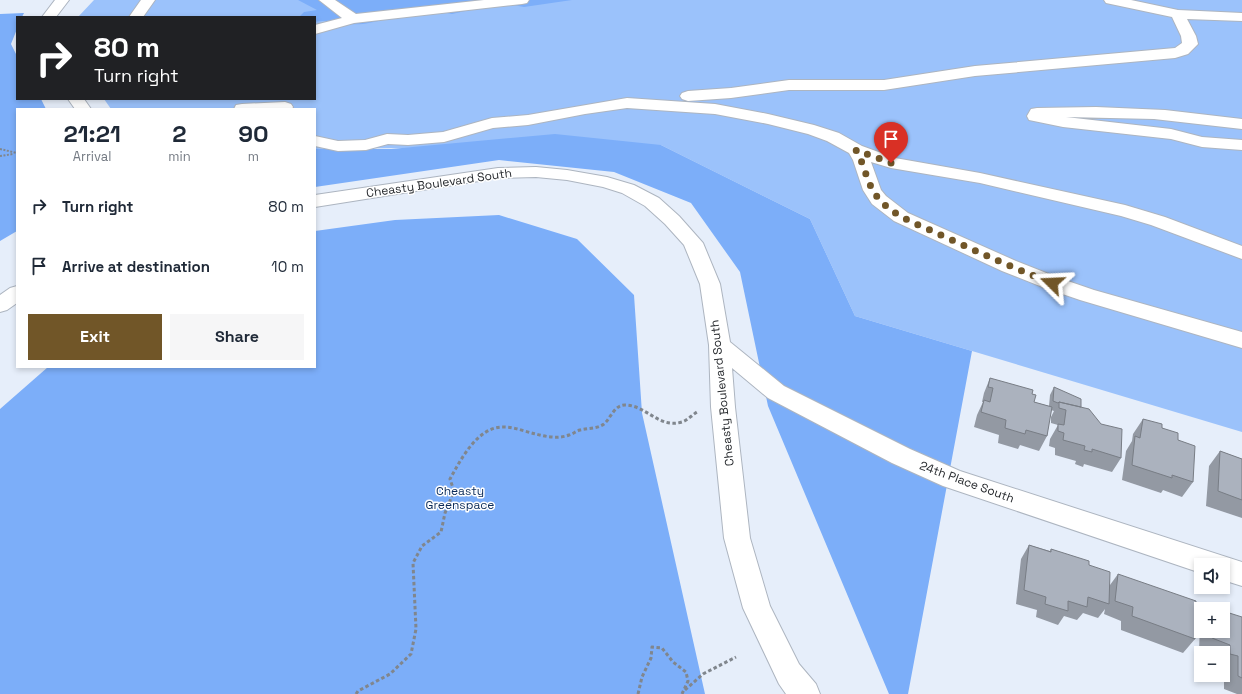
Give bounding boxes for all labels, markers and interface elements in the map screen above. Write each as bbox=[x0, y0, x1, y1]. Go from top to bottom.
text: 80 m bbox=[94, 29, 160, 65]
icon: right bbox=[28, 32, 80, 84]
text: Turn right bbox=[94, 64, 178, 87]
text: 21:21 bbox=[63, 118, 121, 149]
text: 2 bbox=[172, 118, 187, 149]
text: 90 bbox=[238, 118, 269, 149]
pin bbox=[874, 122, 908, 163]
icon: arrive bbox=[880, 128, 902, 150]
text: Arrival bbox=[73, 148, 111, 165]
text: min bbox=[168, 148, 191, 165]
text: m bbox=[248, 148, 259, 165]
street label: Cheasty Boulevard South bbox=[365, 165, 513, 201]
icon: right bbox=[28, 195, 50, 217]
text: Turn right bbox=[62, 197, 133, 216]
text: 80 m bbox=[268, 197, 304, 216]
icon: arrive bbox=[28, 255, 50, 277]
text: Arrive at destination bbox=[62, 257, 210, 276]
text: 10 m bbox=[271, 257, 304, 276]
position arrow bbox=[1031, 262, 1073, 304]
button: Exit bbox=[28, 314, 162, 360]
button: Share bbox=[170, 314, 304, 360]
street label: Cheasty Boulevard South bbox=[706, 319, 738, 467]
street label: 24th Place South bbox=[917, 457, 1017, 507]
park label: Cheasty Greenspace bbox=[426, 483, 494, 513]
map controls bbox=[1194, 558, 1230, 682]
button: sound bbox=[1194, 558, 1230, 594]
button: + bbox=[1194, 602, 1230, 638]
button: − bbox=[1194, 646, 1230, 682]

